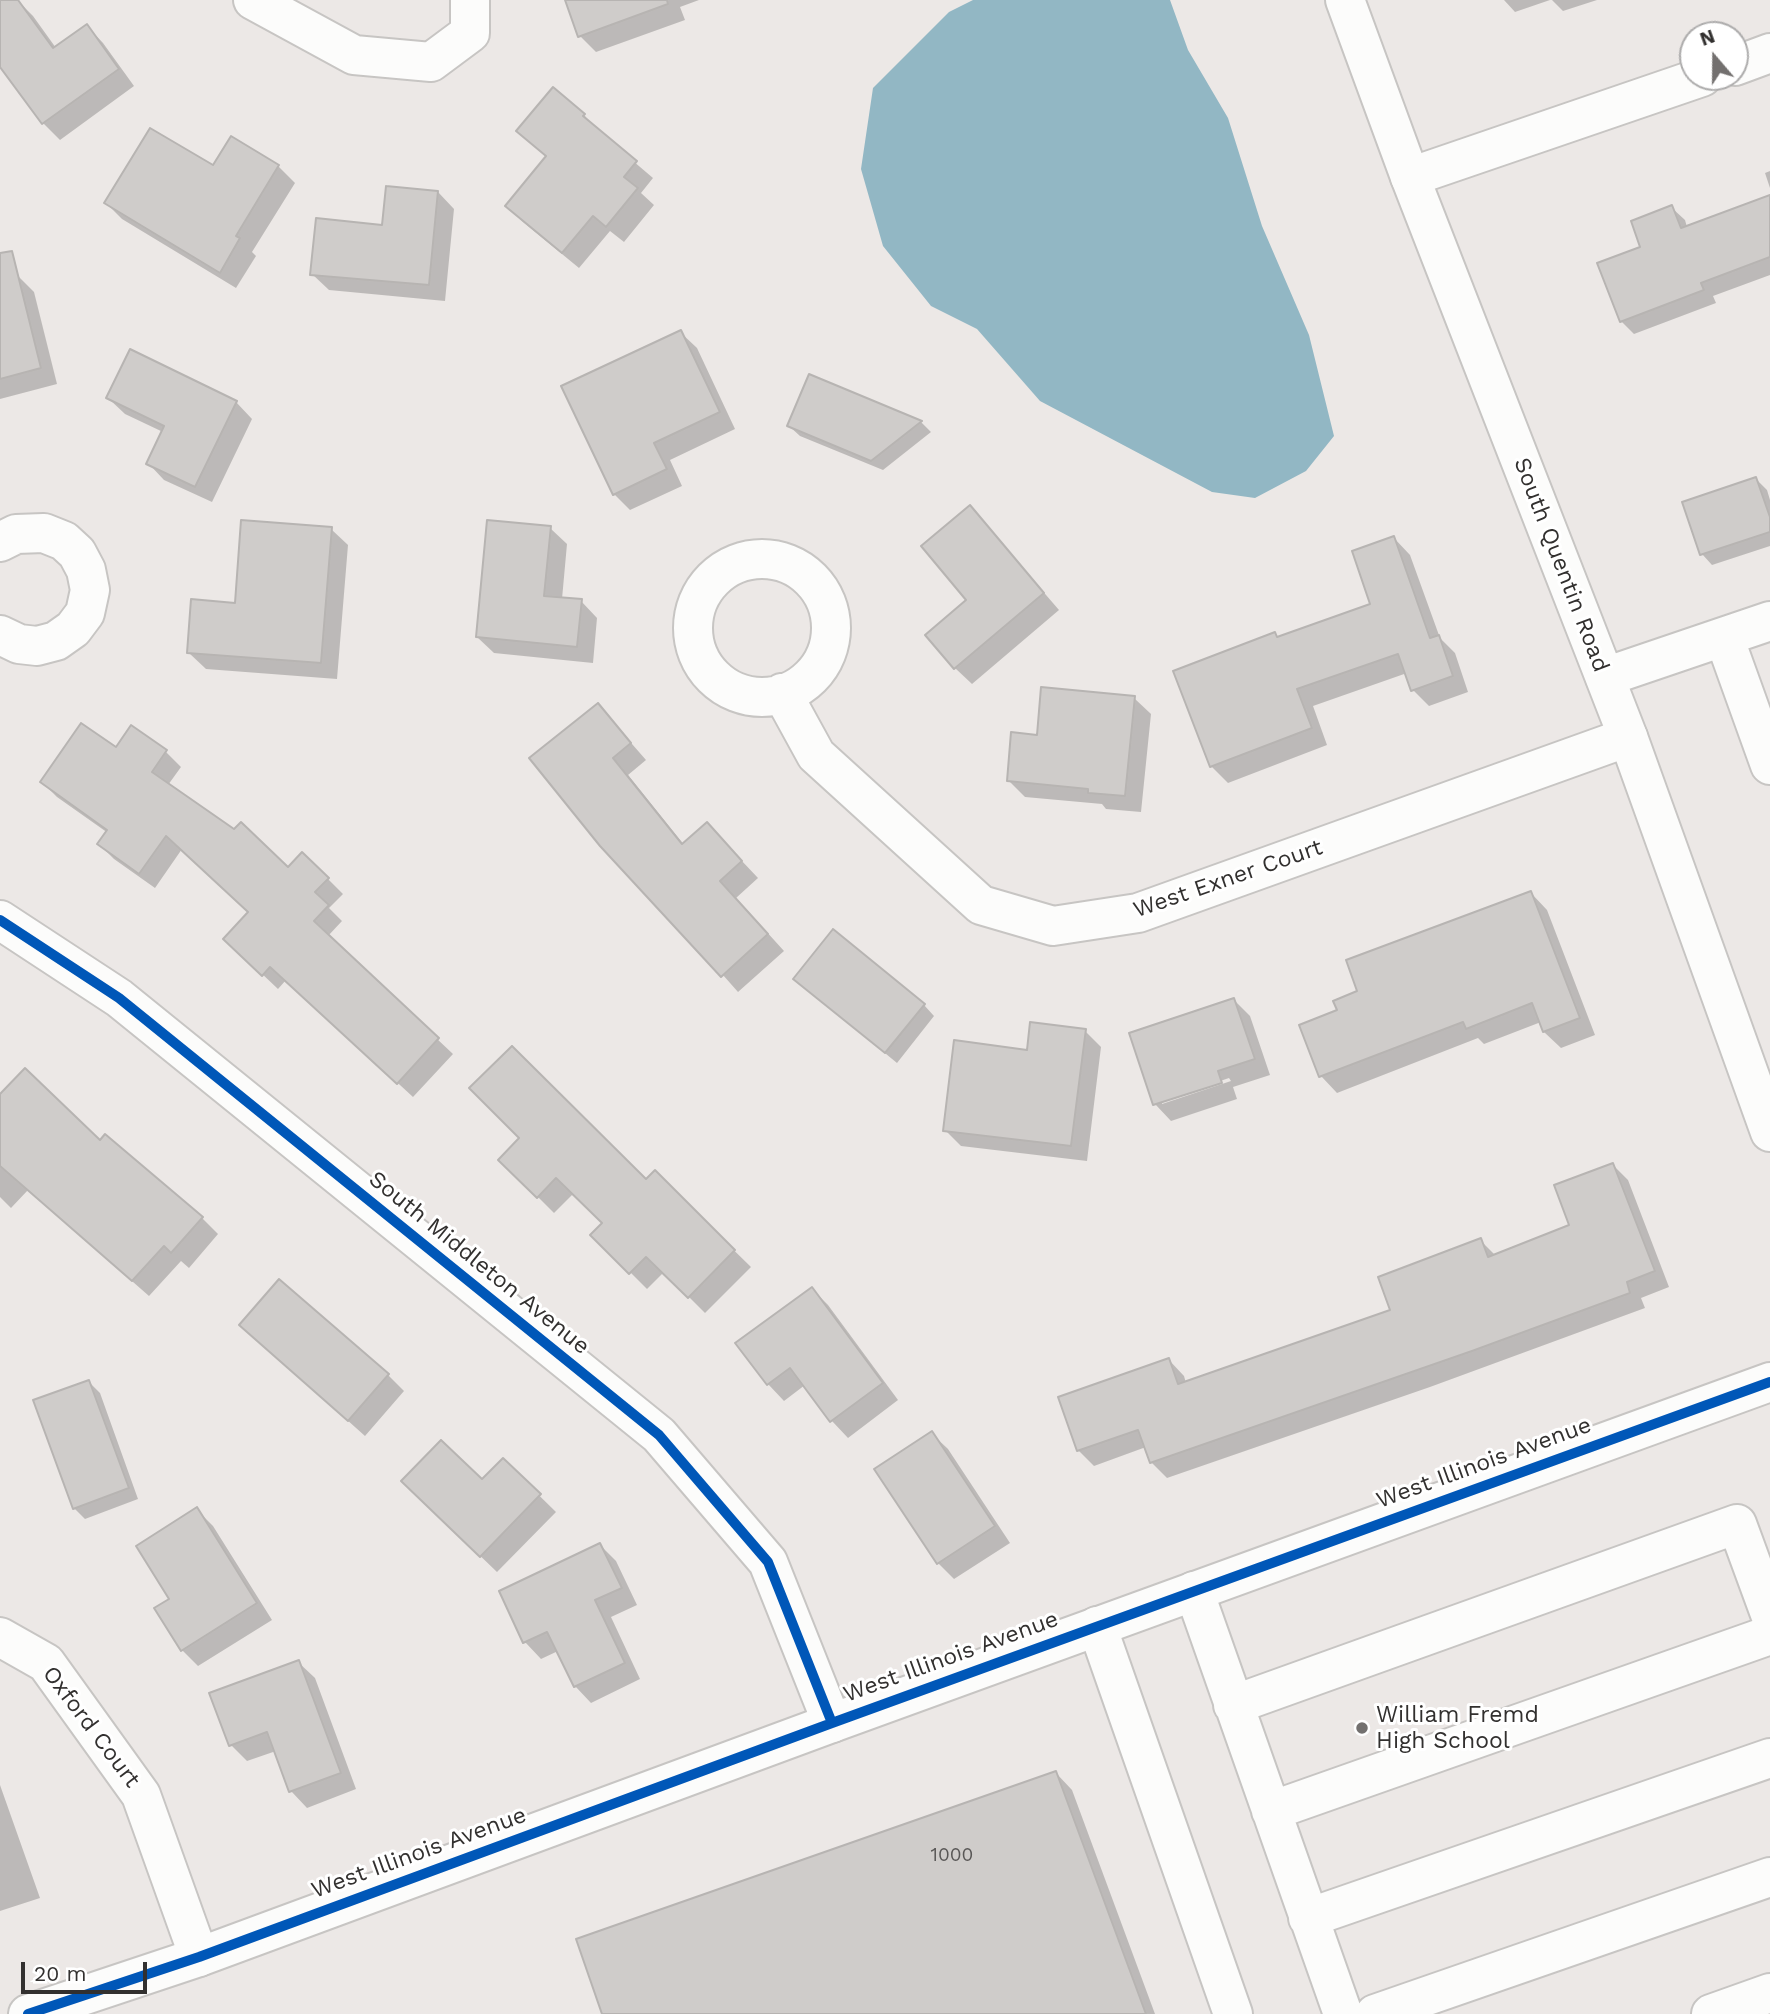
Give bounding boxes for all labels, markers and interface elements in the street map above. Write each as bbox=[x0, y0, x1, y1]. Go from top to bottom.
north arrow bbox=[1679, 21, 1749, 91]
text: N bbox=[1697, 24, 1718, 51]
street label: South Quentin Road bbox=[1507, 454, 1615, 676]
street label: West Exner Court bbox=[1130, 834, 1326, 924]
street label: South Middleton Avenue bbox=[363, 1165, 595, 1361]
street label: West Illinois Avenue bbox=[1373, 1411, 1595, 1515]
street label: West Illinois Avenue bbox=[840, 1605, 1062, 1709]
street label: Oxford Court bbox=[36, 1661, 146, 1793]
place label: William Fremd High School bbox=[1376, 1701, 1539, 1755]
marker: William Fremd High School bbox=[1354, 1720, 1370, 1736]
street label: West Illinois Avenue bbox=[308, 1801, 530, 1905]
house number: 1000 bbox=[931, 1844, 973, 1866]
scale bar bbox=[24, 1948, 150, 1992]
text: 20 m bbox=[34, 1961, 86, 1986]

